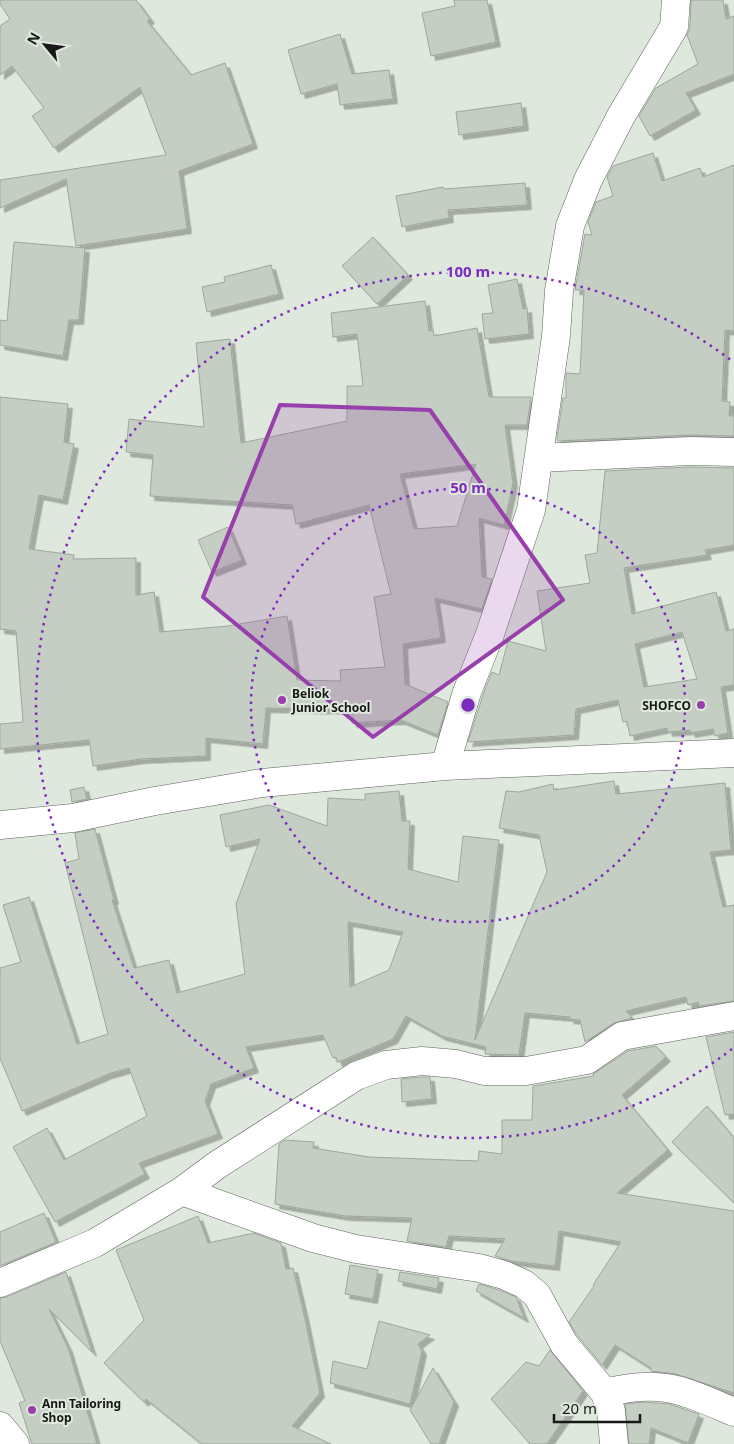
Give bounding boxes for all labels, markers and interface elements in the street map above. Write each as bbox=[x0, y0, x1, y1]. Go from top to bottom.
north arrow bbox=[20, 20, 70, 70]
text: N bbox=[22, 29, 44, 48]
text: 100 m bbox=[446, 261, 490, 281]
text: 50 m bbox=[450, 477, 486, 497]
place label: Beliok Junior School bbox=[291, 685, 370, 716]
marker: Beliok Junior School bbox=[276, 694, 288, 706]
centre of rings bbox=[459, 696, 477, 714]
place label: SHOFCO bbox=[642, 697, 691, 714]
marker: SHOFCO bbox=[695, 699, 707, 711]
scale bar bbox=[554, 1392, 640, 1424]
place label: Ann Tailoring Shop bbox=[42, 1395, 121, 1426]
text: 20 m bbox=[562, 1398, 597, 1418]
marker: Ann Tailoring Shop bbox=[26, 1404, 38, 1416]

